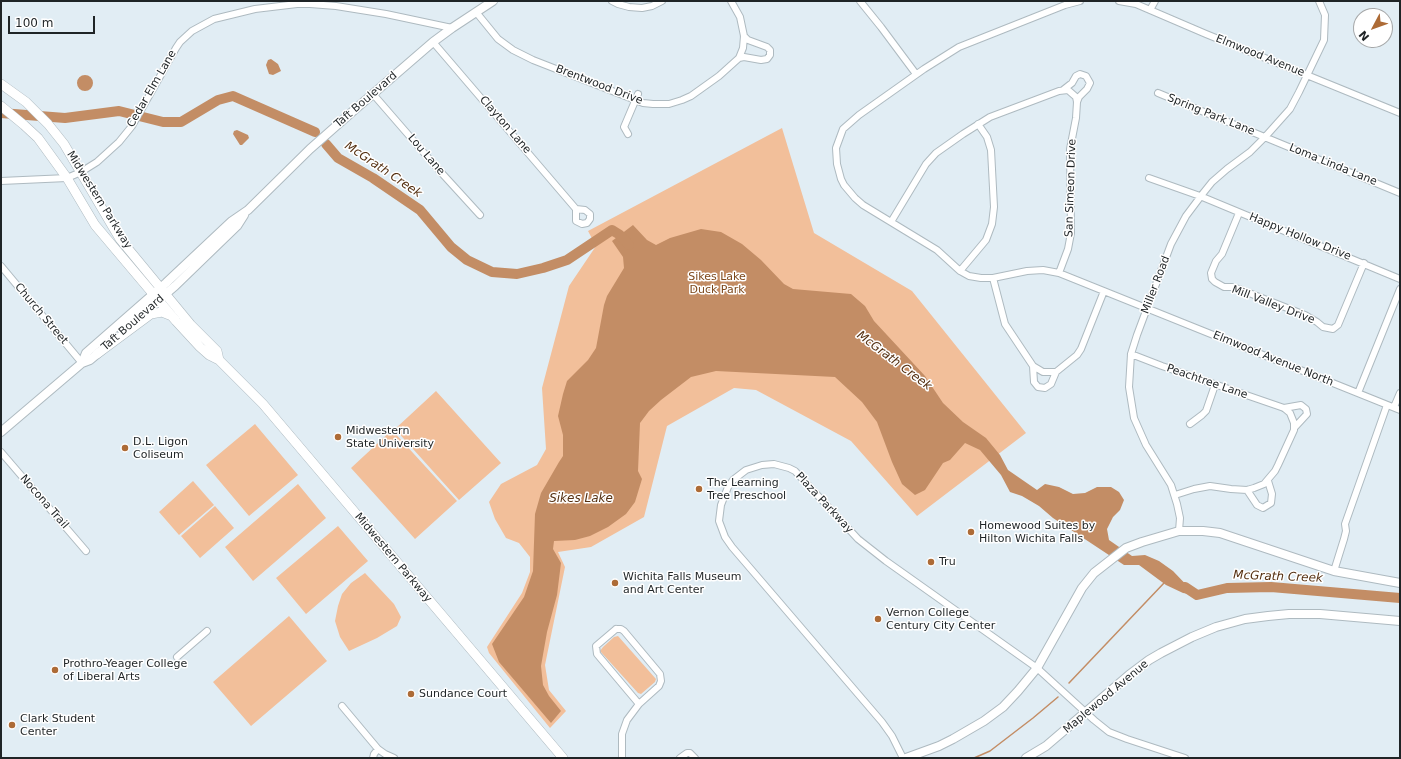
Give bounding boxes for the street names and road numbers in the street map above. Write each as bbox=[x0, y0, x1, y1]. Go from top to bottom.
street label: Elmwood Avenue bbox=[1214, 32, 1306, 80]
street label: Cedar Elm Lane bbox=[125, 48, 179, 130]
street label: Brentwood Drive bbox=[554, 62, 644, 108]
street label: Taft Boulevard bbox=[332, 69, 400, 131]
street label: Spring Park Lane bbox=[1165, 91, 1257, 139]
street label: Clayton Lane bbox=[476, 93, 534, 157]
street label: Lou Lane bbox=[405, 132, 447, 178]
street label: San Simeon Drive bbox=[1063, 139, 1079, 237]
street label: Loma Linda Lane bbox=[1287, 141, 1379, 189]
street label: Midwestern Parkway bbox=[63, 149, 135, 251]
street label: Happy Hollow Drive bbox=[1247, 211, 1353, 263]
street label: Miller Road bbox=[1139, 254, 1173, 316]
street label: Church Street bbox=[12, 281, 70, 347]
street label: Mill Valley Drive bbox=[1230, 283, 1316, 327]
street label: Taft Boulevard bbox=[99, 292, 167, 354]
street label: Elmwood Avenue North bbox=[1211, 329, 1335, 389]
street label: Peachtree Lane bbox=[1165, 362, 1249, 402]
street label: Plaza Parkway bbox=[792, 470, 856, 536]
street label: Nocona Trail bbox=[17, 472, 71, 532]
street label: Midwestern Parkway bbox=[352, 511, 434, 605]
street label: Maplewood Avenue bbox=[1061, 658, 1151, 736]

